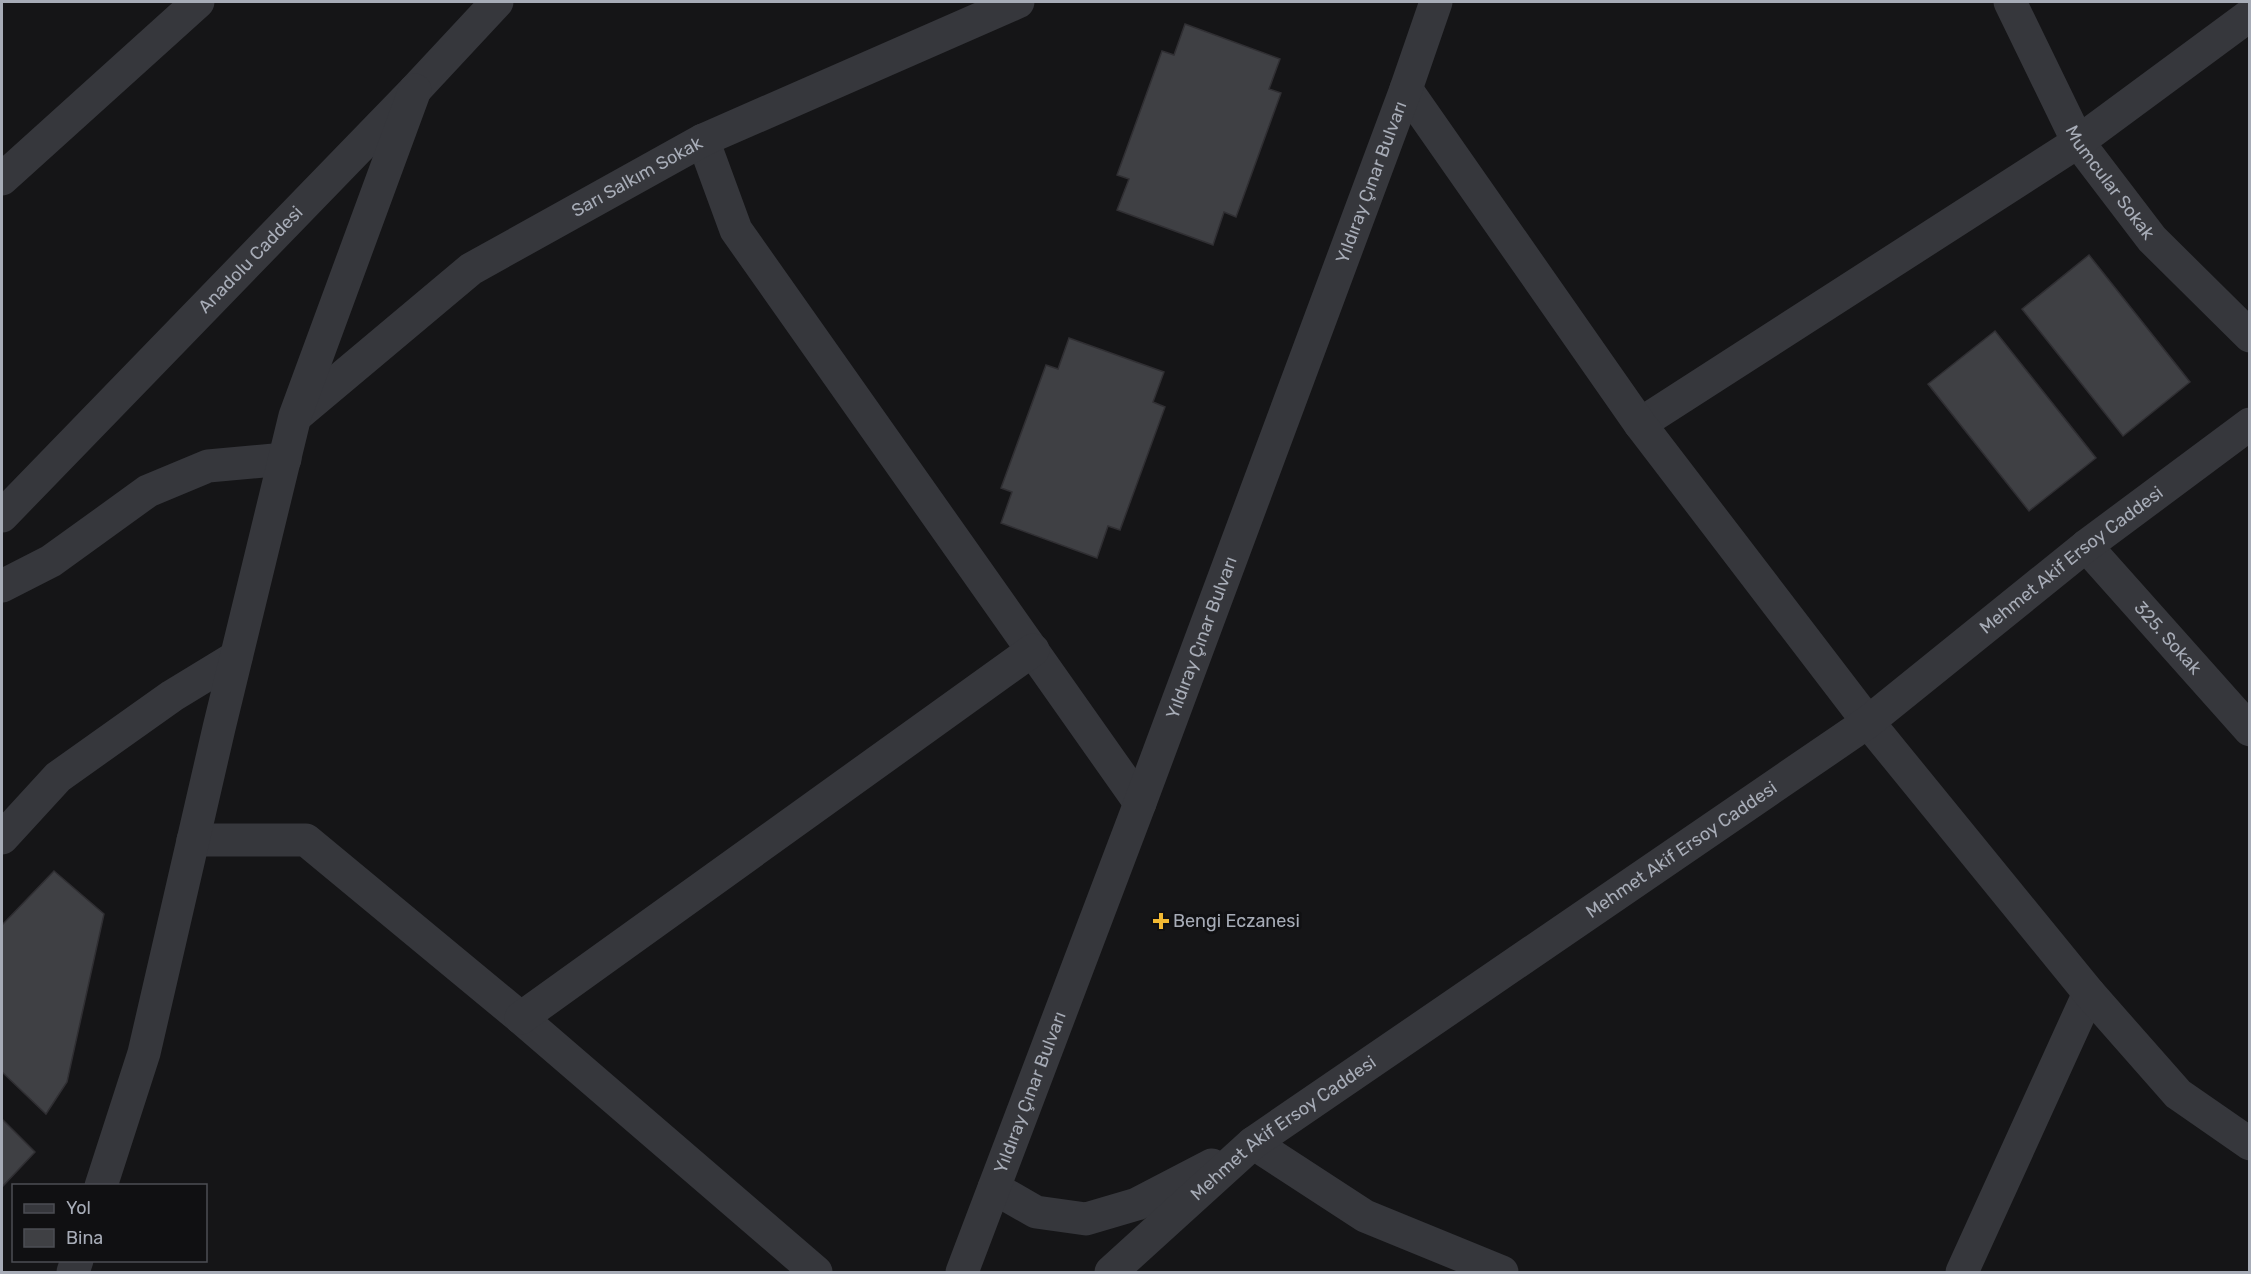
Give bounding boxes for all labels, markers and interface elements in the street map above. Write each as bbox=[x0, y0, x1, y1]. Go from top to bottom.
street label: Yıldıray Çınar Bulvarı bbox=[1331, 98, 1411, 267]
street label: Mumcular Sokak bbox=[2061, 122, 2160, 245]
street label: Sarı Salkım Sokak bbox=[568, 131, 707, 222]
street label: Anadolu Caddesi bbox=[194, 202, 307, 318]
street label: Mehmet Akif Ersoy Caddesi bbox=[1975, 482, 2167, 639]
street label: Yıldıray Çınar Bulvarı bbox=[1161, 554, 1242, 722]
street label: 325. Sokak bbox=[2129, 597, 2207, 680]
street label: Mehmet Akif Ersoy Caddesi bbox=[1582, 777, 1781, 923]
place label: Bengi Eczanesi bbox=[1173, 910, 1300, 932]
marker: Bengi Eczanesi bbox=[1154, 914, 1168, 928]
street label: Yıldıray Çınar Bulvarı bbox=[989, 1008, 1071, 1177]
street label: Mehmet Akif Ersoy Caddesi bbox=[1186, 1051, 1380, 1205]
legend bbox=[12, 1184, 207, 1262]
text: Yol bbox=[66, 1197, 91, 1219]
text: Bina bbox=[66, 1227, 103, 1249]

